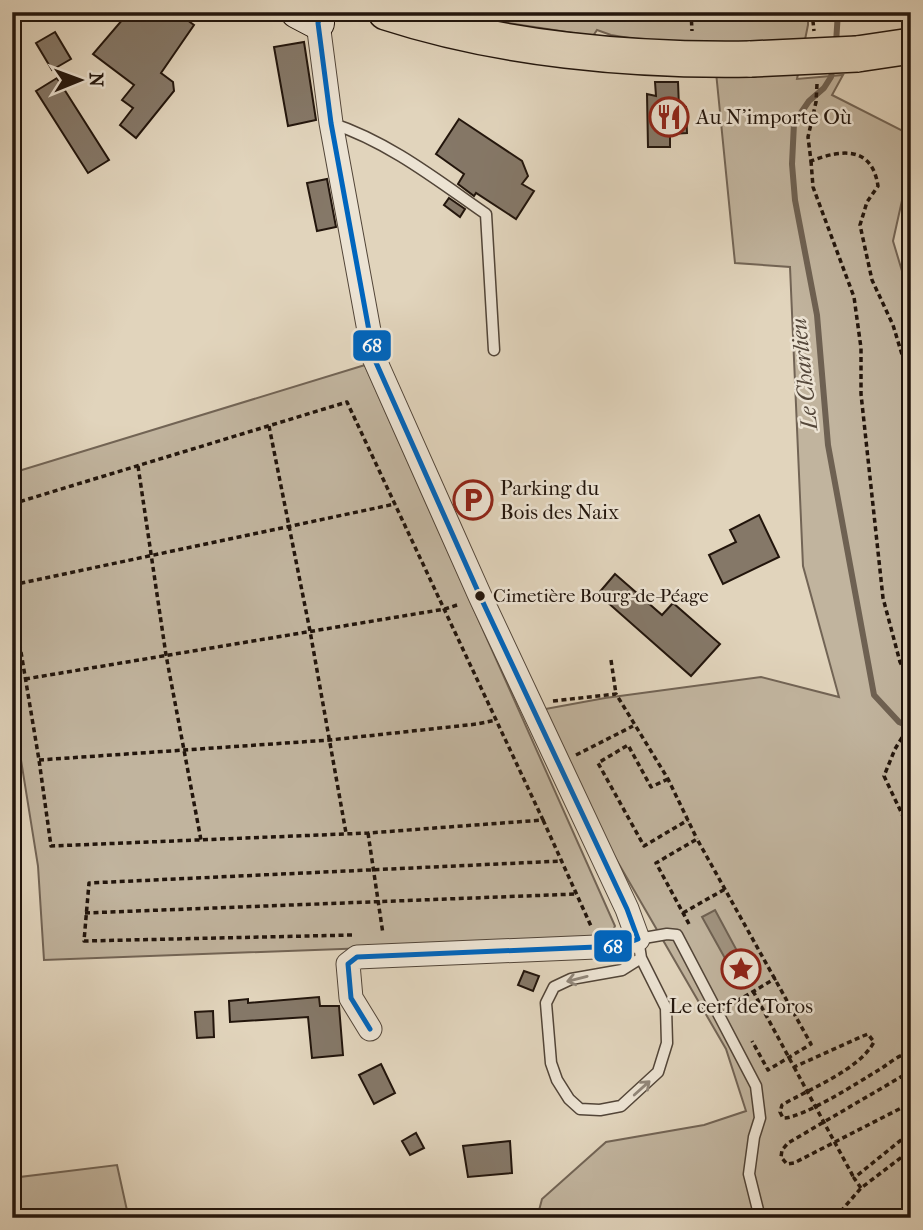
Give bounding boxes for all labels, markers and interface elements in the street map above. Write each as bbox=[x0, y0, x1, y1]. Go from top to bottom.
north arrow bbox=[46, 46, 116, 116]
text: N bbox=[85, 72, 107, 88]
restaurant icon: Au N'importe Où bbox=[648, 96, 690, 138]
place label: Au N'importe Où bbox=[695, 105, 852, 129]
water label: Le Charlieu bbox=[785, 317, 824, 433]
line badge: 68 bbox=[352, 329, 392, 362]
text: 68 bbox=[362, 335, 382, 357]
place label: Parking du Bois des Naix bbox=[500, 476, 619, 524]
parking icon: Parking du Bois des Naix bbox=[452, 479, 494, 521]
place label: Cimetière Bourg-de-Péage bbox=[493, 585, 709, 607]
marker: Cimetière Bourg-de-Péage bbox=[473, 589, 487, 603]
line badge: 68 bbox=[593, 929, 633, 963]
text: 68 bbox=[603, 936, 623, 958]
place icon: Le cerf de Toros bbox=[720, 948, 762, 990]
one-way arrow bbox=[566, 973, 589, 986]
place label: Le cerf de Toros bbox=[669, 994, 813, 1018]
one-way arrow bbox=[633, 1079, 650, 1096]

